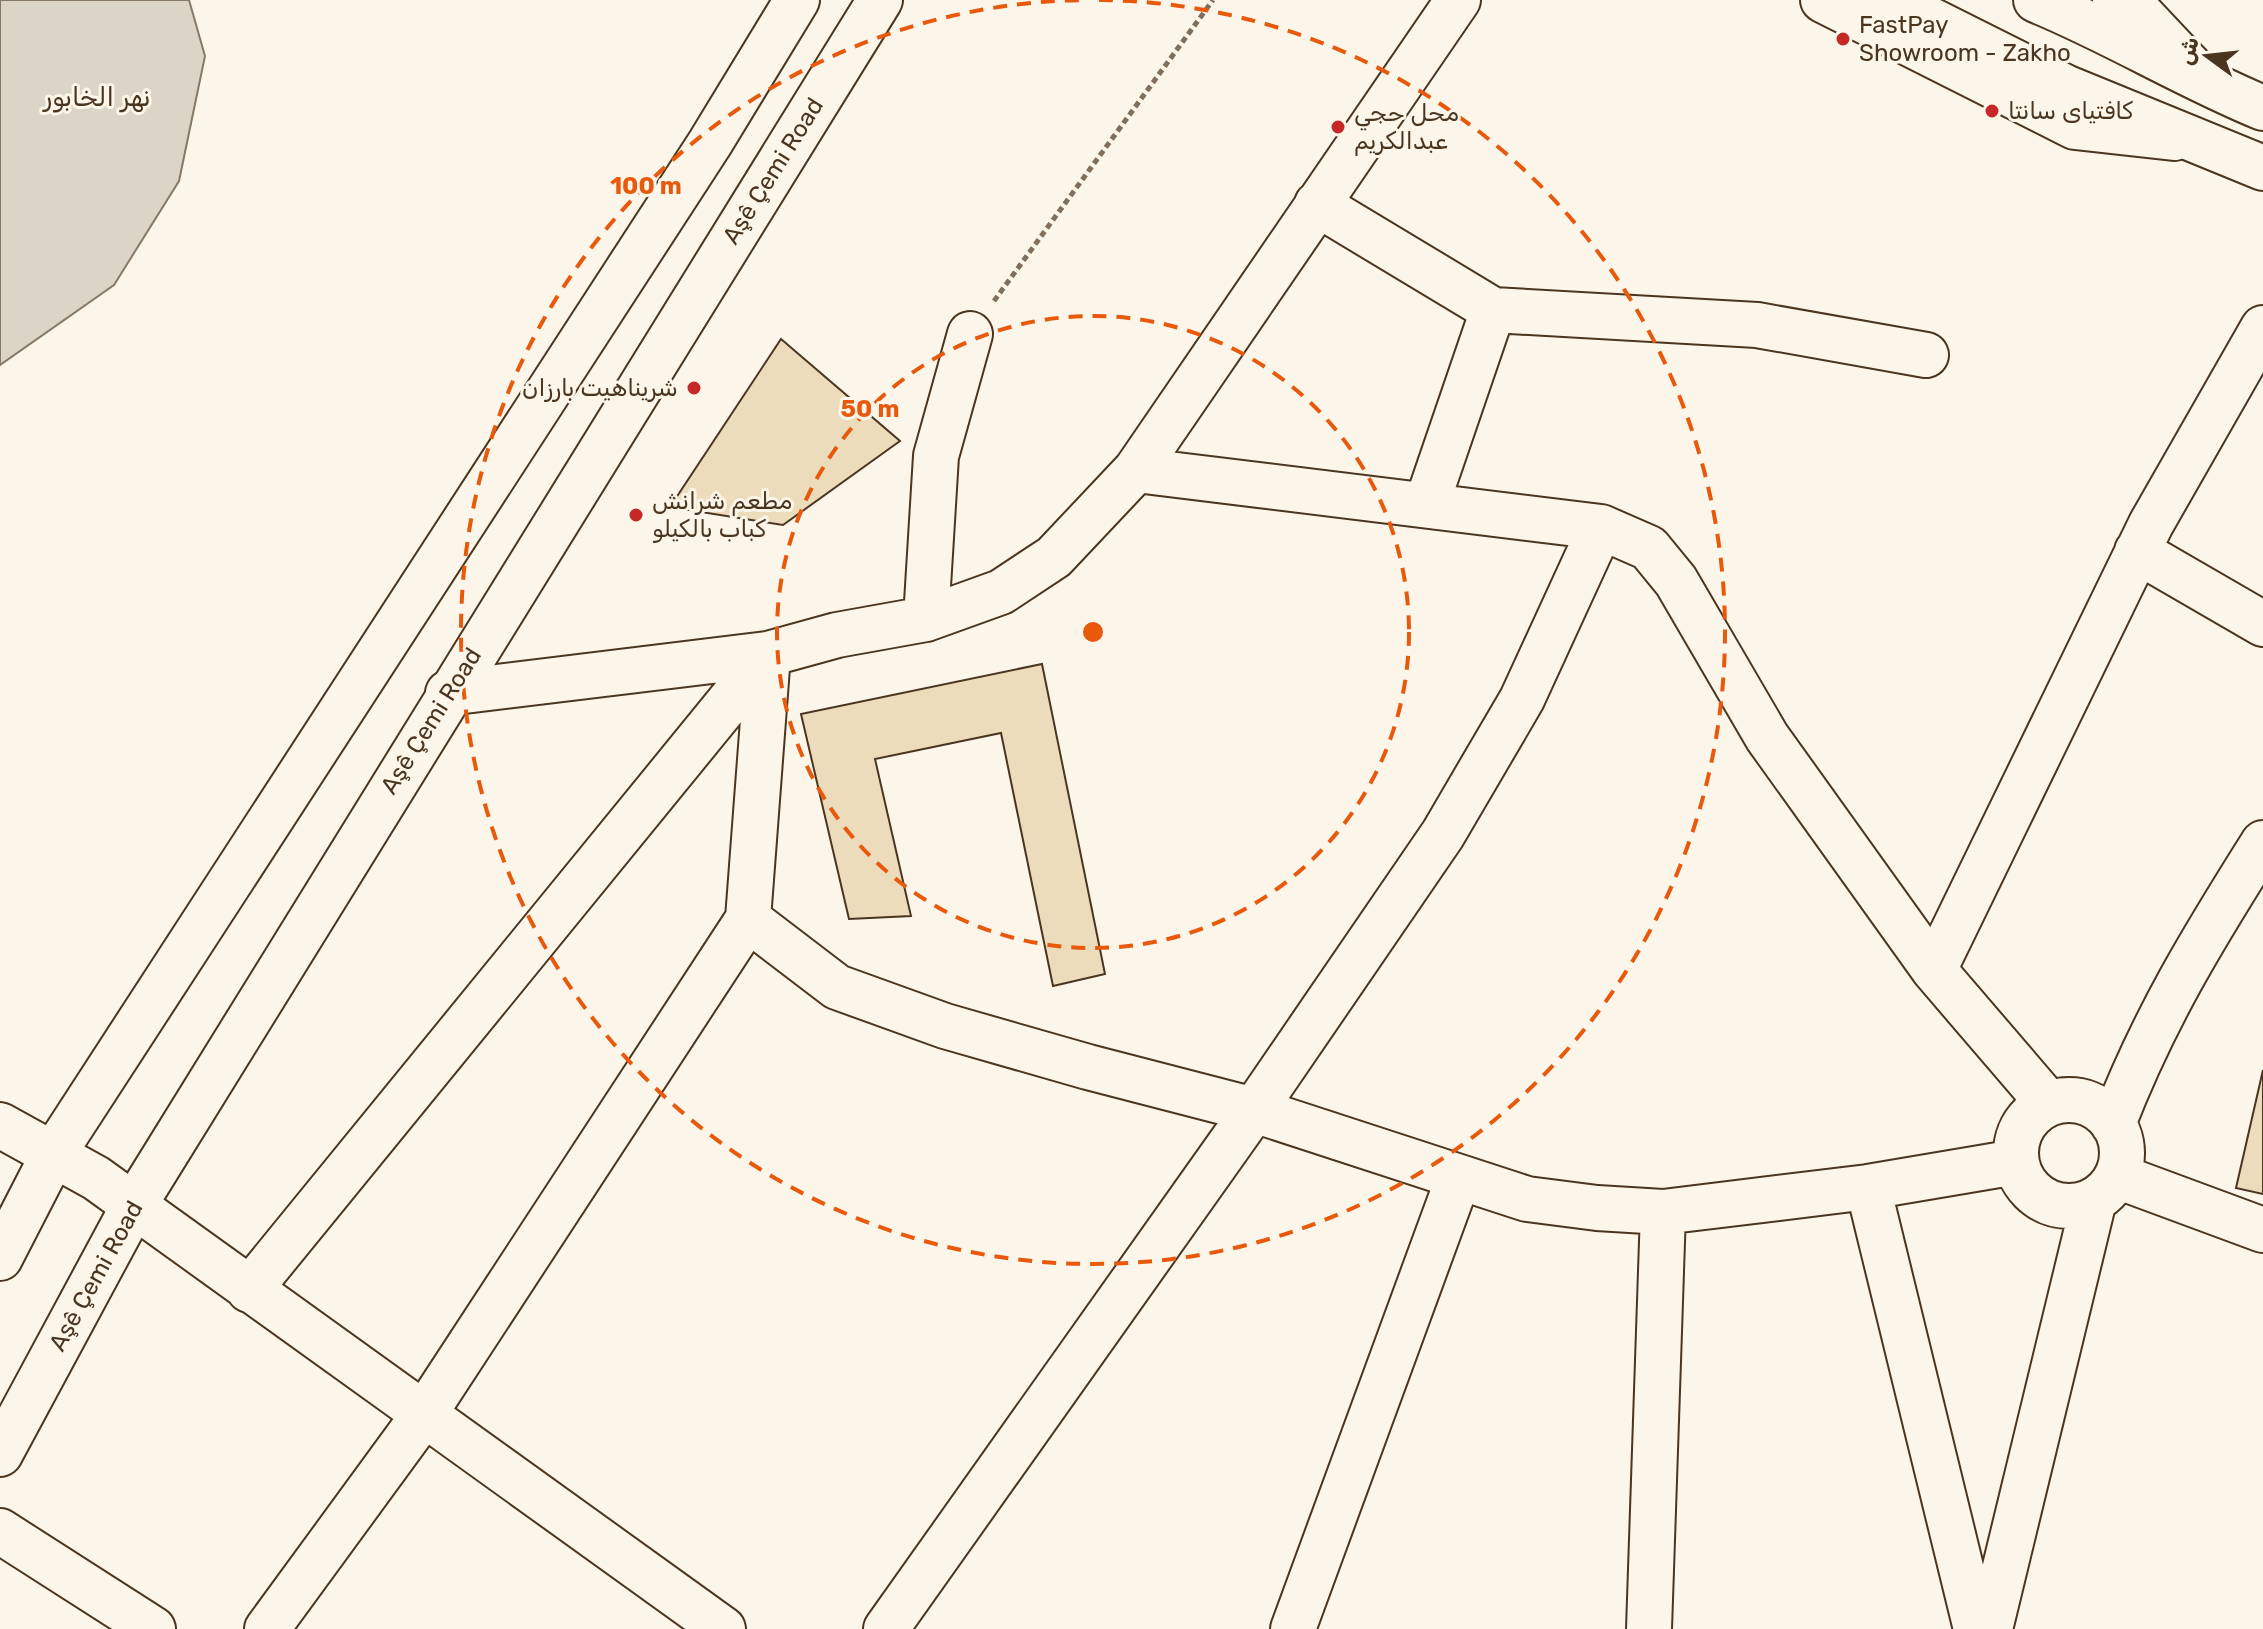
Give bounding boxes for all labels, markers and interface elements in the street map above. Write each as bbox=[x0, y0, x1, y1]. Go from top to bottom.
place label: FastPay Showroom - Zakho bbox=[1859, 11, 2071, 67]
north arrow bbox=[2167, 16, 2247, 96]
marker: FastPay Showroom - Zakho bbox=[1834, 30, 1852, 48]
text: ش bbox=[2172, 34, 2205, 68]
water label: نهر الخابور bbox=[42, 82, 150, 113]
street label: Aşê Çemi Road bbox=[717, 93, 829, 249]
place label: کافتیای سانتا bbox=[2008, 97, 2133, 125]
place label: محل حجي عبدالكريم bbox=[1354, 99, 1459, 156]
marker: کافتیای سانتا bbox=[1983, 102, 2001, 120]
marker: محل حجي عبدالكريم bbox=[1329, 118, 1347, 136]
text: 100 m bbox=[610, 172, 682, 200]
place label: شريناهيت بارزان bbox=[522, 374, 678, 402]
marker: شريناهيت بارزان bbox=[685, 379, 703, 397]
text: 50 m bbox=[841, 395, 899, 423]
place label: مطعم شرانش كباب بالكيلو bbox=[652, 487, 792, 543]
marker: مطعم شرانش كباب بالكيلو bbox=[627, 506, 645, 524]
centre of rings bbox=[1079, 618, 1107, 646]
street label: Aşê Çemi Road bbox=[375, 643, 487, 799]
street label: Aşê Çemi Road bbox=[43, 1196, 149, 1356]

